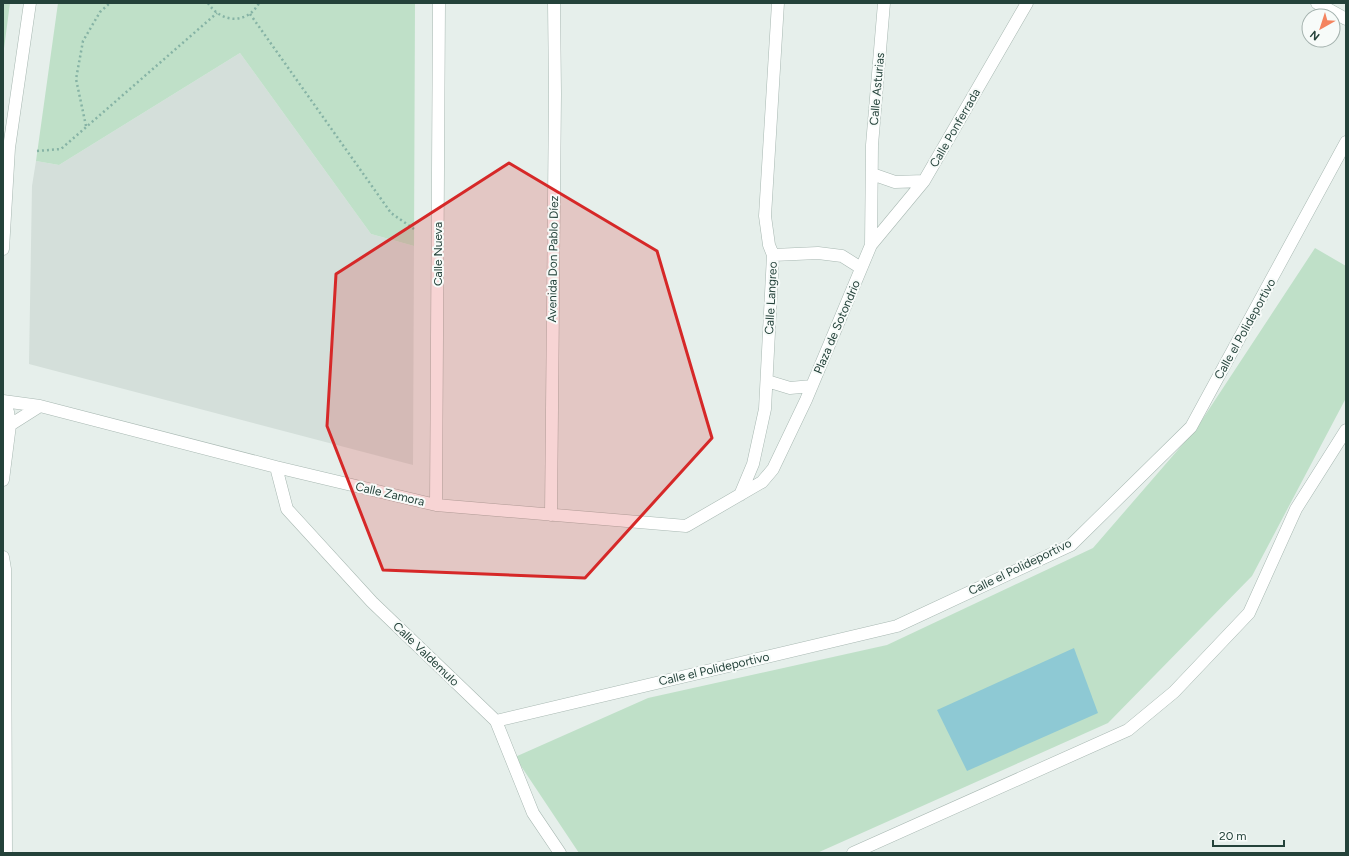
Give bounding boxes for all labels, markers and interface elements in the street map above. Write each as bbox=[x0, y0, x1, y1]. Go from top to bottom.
north arrow bbox=[1301, 8, 1341, 48]
text: N bbox=[1308, 28, 1322, 43]
street label: Calle Asturias bbox=[867, 52, 887, 126]
street label: Calle Ponferrada bbox=[927, 86, 983, 170]
street label: Avenida Don Pablo Díez bbox=[545, 195, 561, 323]
street label: Calle Nueva bbox=[431, 222, 445, 286]
street label: Calle Langreo bbox=[762, 261, 780, 335]
street label: Calle el Polideportivo bbox=[1211, 276, 1279, 382]
street label: Plaza de Sotondrio bbox=[811, 278, 863, 376]
street label: Calle Zamora bbox=[354, 479, 426, 509]
street label: Calle el Polideportivo bbox=[966, 536, 1074, 598]
street label: Calle Valdemulo bbox=[390, 619, 462, 689]
street label: Calle el Polideportivo bbox=[657, 649, 771, 689]
scale bar bbox=[1213, 822, 1284, 848]
text: 20 m bbox=[1219, 829, 1247, 843]

